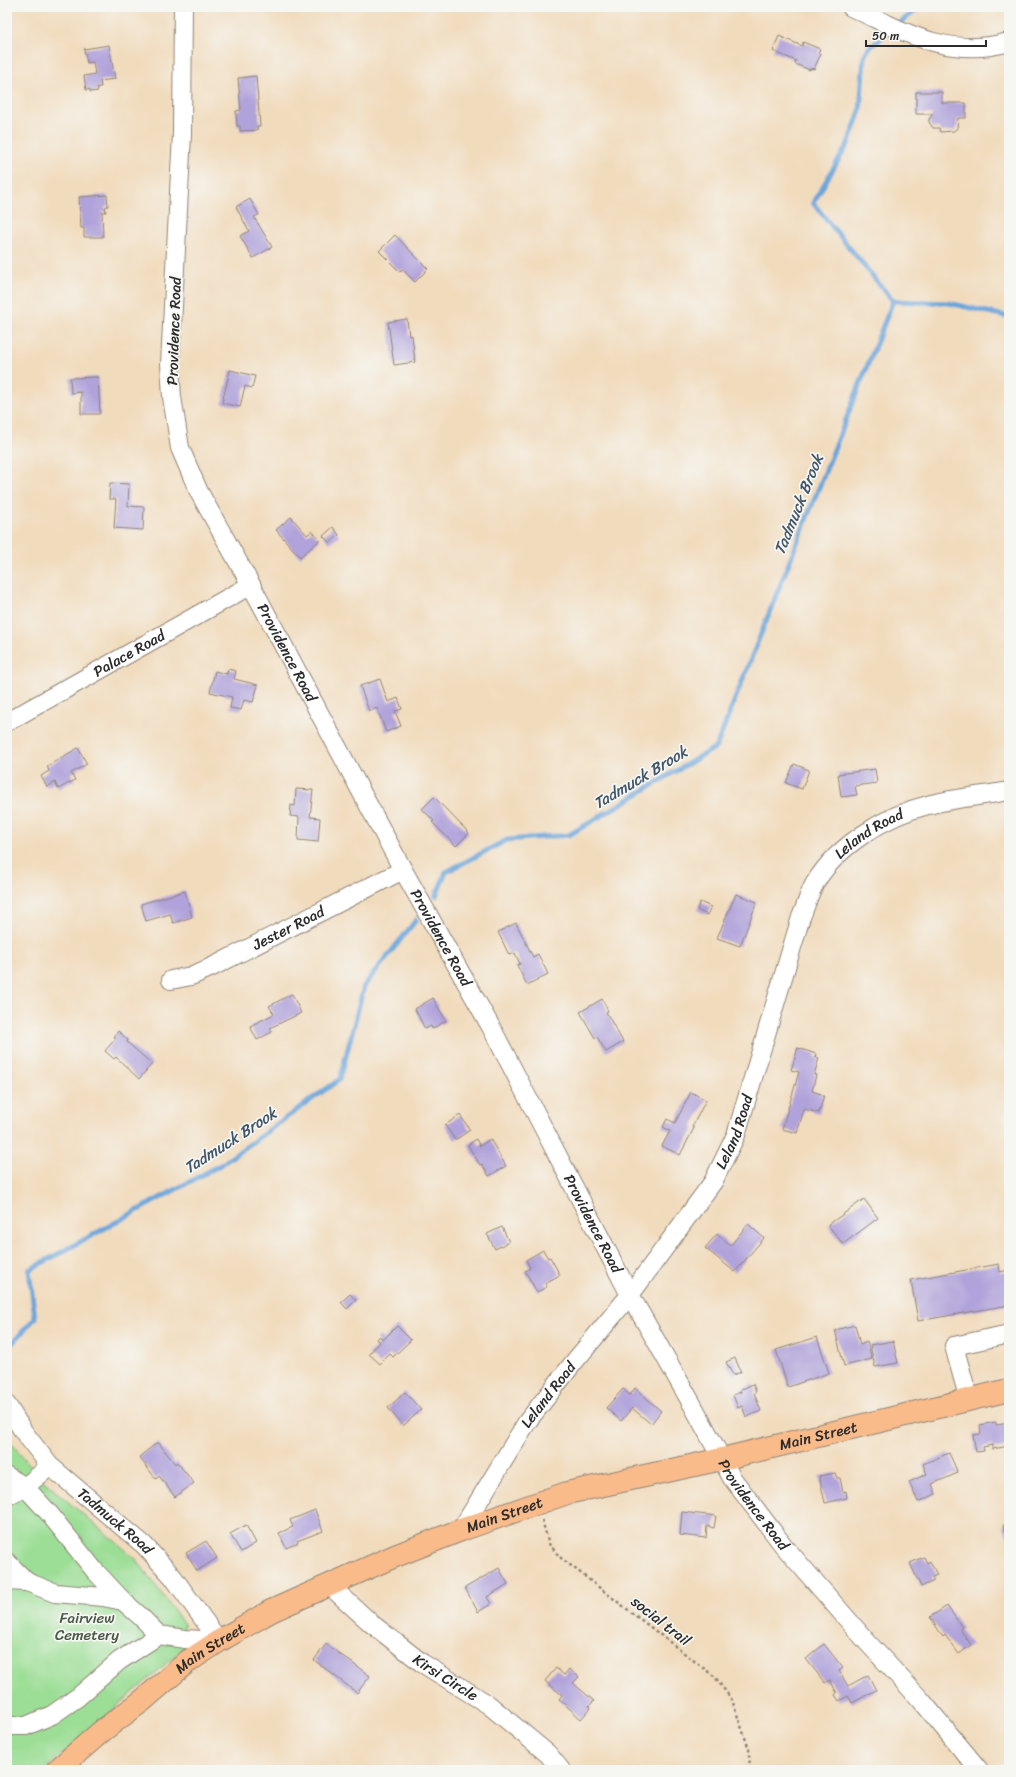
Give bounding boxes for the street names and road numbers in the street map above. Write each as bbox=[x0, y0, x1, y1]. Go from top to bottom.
street label: Providence Road bbox=[159, 275, 189, 386]
street label: Providence Road bbox=[250, 599, 325, 707]
street label: Palace Road bbox=[88, 622, 171, 684]
street label: Leland Road bbox=[828, 801, 908, 865]
street label: Providence Road bbox=[403, 884, 479, 992]
street label: Jester Road bbox=[247, 898, 330, 958]
street label: Leland Road bbox=[708, 1090, 761, 1174]
street label: Providence Road bbox=[556, 1169, 630, 1279]
street label: Leland Road bbox=[513, 1355, 583, 1433]
street label: Main Street bbox=[777, 1414, 860, 1458]
street label: Providence Road bbox=[711, 1454, 796, 1558]
street label: Tadmuck Road bbox=[71, 1481, 161, 1561]
street label: Main Street bbox=[463, 1489, 547, 1540]
street label: social trail bbox=[624, 1588, 697, 1653]
street label: Main Street bbox=[169, 1615, 250, 1680]
street label: Kirsi Circle bbox=[407, 1647, 484, 1708]

